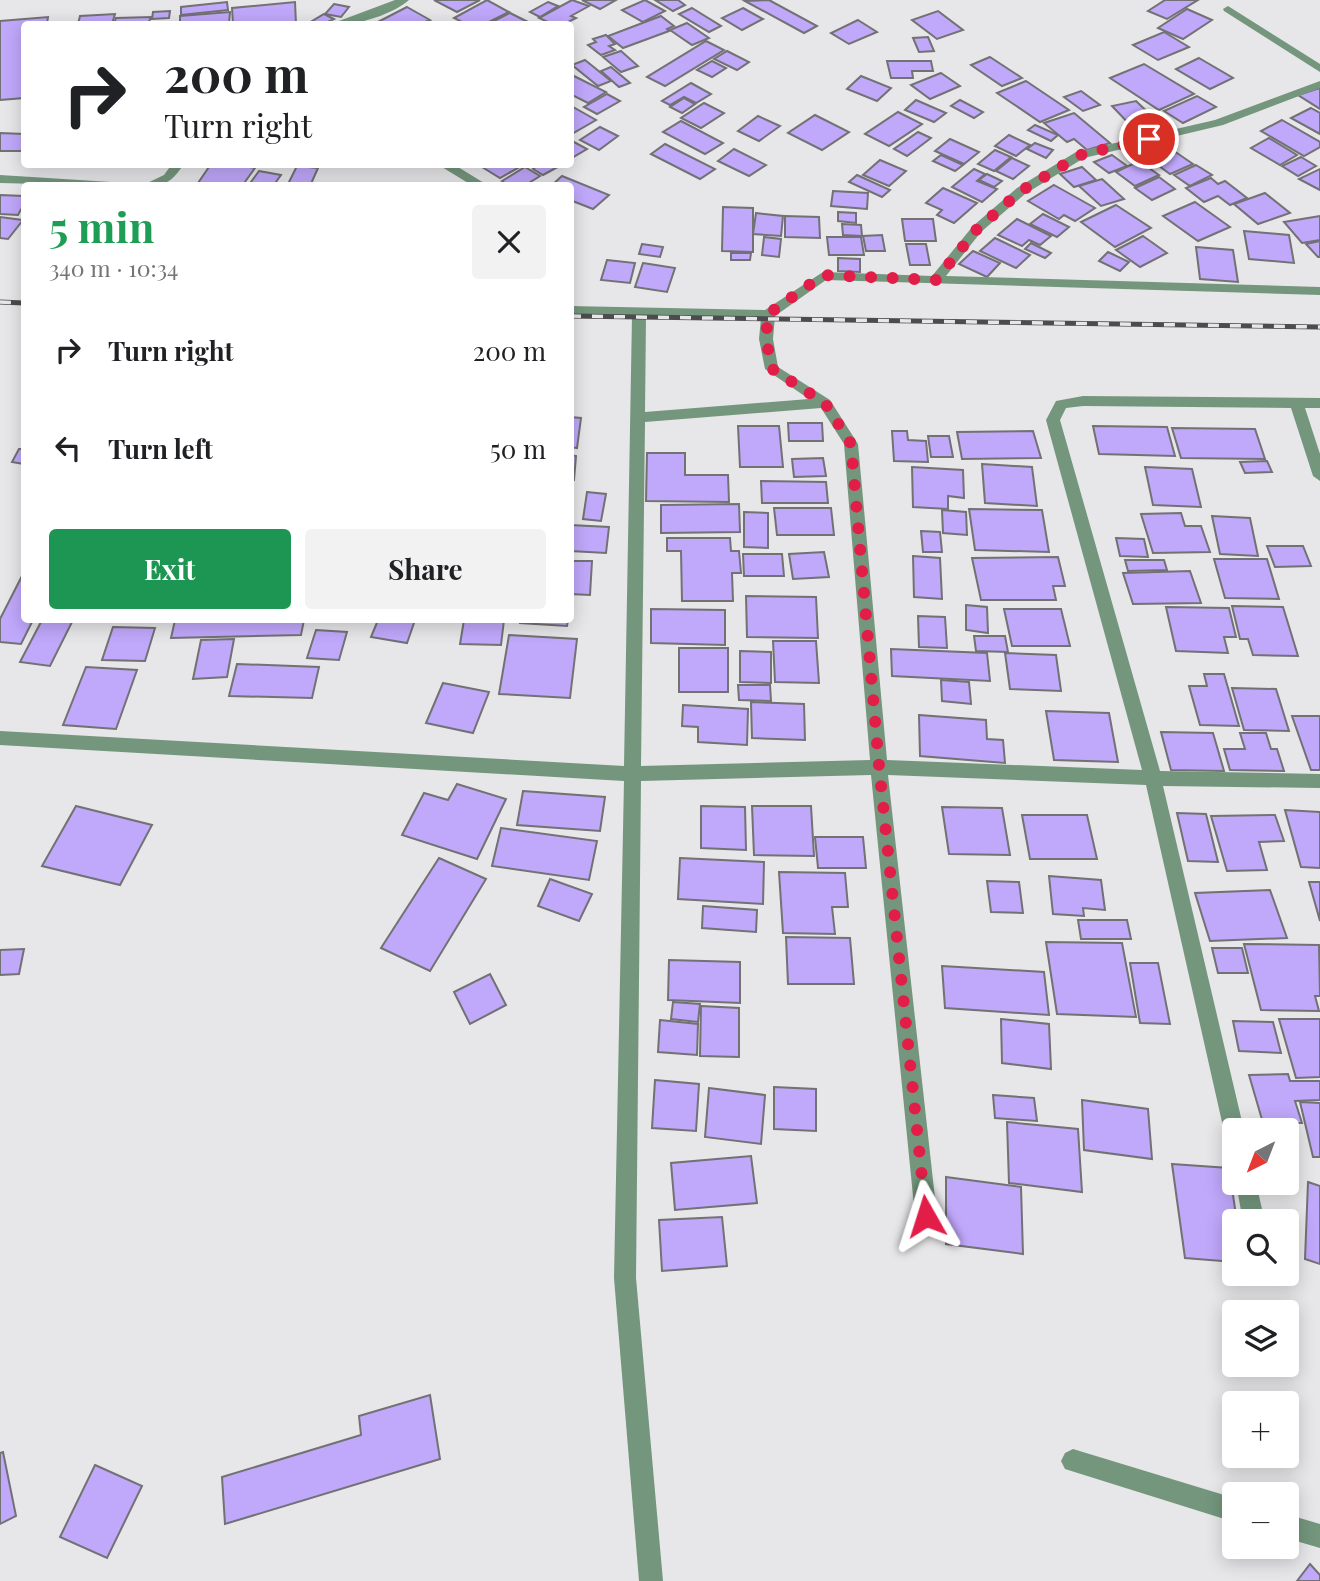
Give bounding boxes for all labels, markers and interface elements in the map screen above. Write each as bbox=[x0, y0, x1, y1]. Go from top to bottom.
text: 200 m bbox=[164, 40, 309, 105]
icon: right bbox=[49, 49, 140, 140]
text: Turn right bbox=[164, 103, 312, 146]
pin bbox=[1119, 109, 1179, 169]
icon: arrive bbox=[1130, 120, 1168, 158]
text: 5 min bbox=[49, 198, 154, 254]
button: close bbox=[472, 205, 546, 279]
text: 340 m · 10:34 bbox=[49, 252, 178, 283]
icon: right bbox=[49, 331, 87, 369]
text: Turn right bbox=[108, 333, 234, 368]
text: 200 m bbox=[473, 333, 546, 368]
icon: left bbox=[49, 429, 87, 467]
text: Turn left bbox=[108, 431, 213, 466]
text: 50 m bbox=[490, 431, 546, 466]
button: Exit bbox=[49, 529, 291, 609]
button: Share bbox=[305, 529, 546, 609]
north arrow bbox=[1222, 1118, 1298, 1195]
map controls bbox=[1222, 1118, 1299, 1559]
position arrow bbox=[889, 1179, 963, 1253]
button: search bbox=[1222, 1209, 1299, 1286]
button: layers bbox=[1222, 1300, 1299, 1377]
button: + bbox=[1222, 1391, 1299, 1468]
button: − bbox=[1222, 1482, 1299, 1559]

